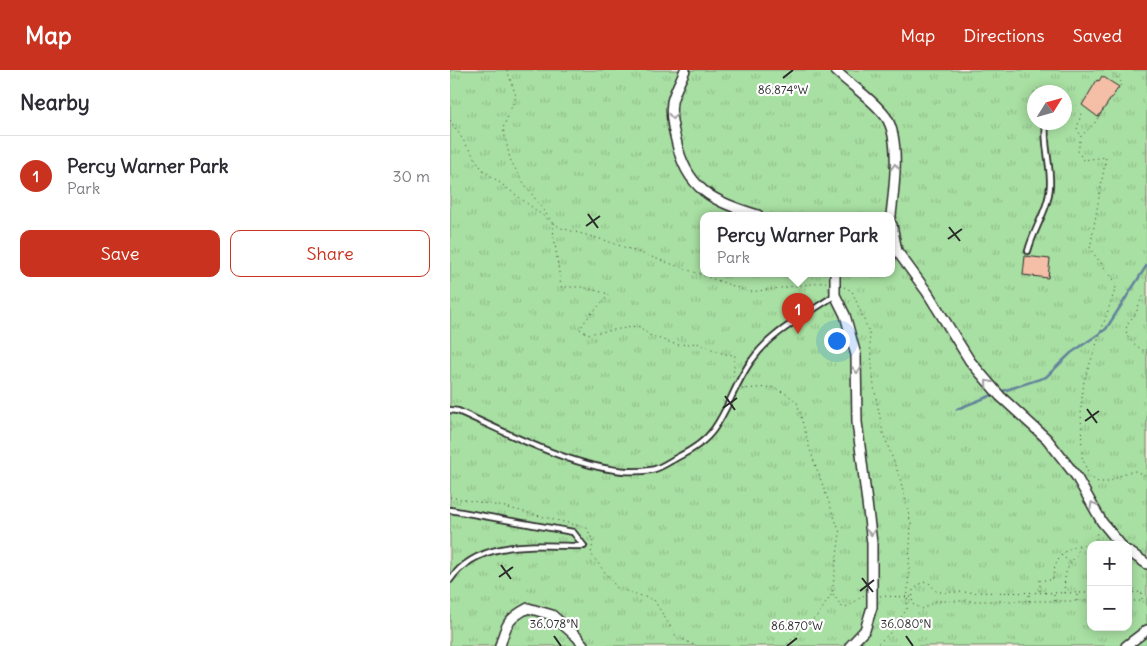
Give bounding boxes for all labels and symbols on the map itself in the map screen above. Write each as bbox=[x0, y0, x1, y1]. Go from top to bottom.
text: 86.874°W bbox=[758, 82, 808, 97]
north arrow bbox=[1027, 85, 1072, 130]
one-way arrow bbox=[667, 112, 678, 120]
one-way arrow bbox=[890, 163, 901, 171]
pin: 1 bbox=[782, 293, 814, 334]
your location bbox=[824, 328, 850, 354]
one-way arrow bbox=[852, 366, 862, 374]
one-way arrow bbox=[985, 379, 994, 388]
one-way arrow bbox=[1089, 502, 1099, 511]
one-way arrow bbox=[865, 528, 876, 536]
text: 36.078°N bbox=[529, 616, 579, 631]
text: 36.080°N bbox=[880, 616, 932, 631]
text: 86.870°W bbox=[771, 618, 823, 633]

